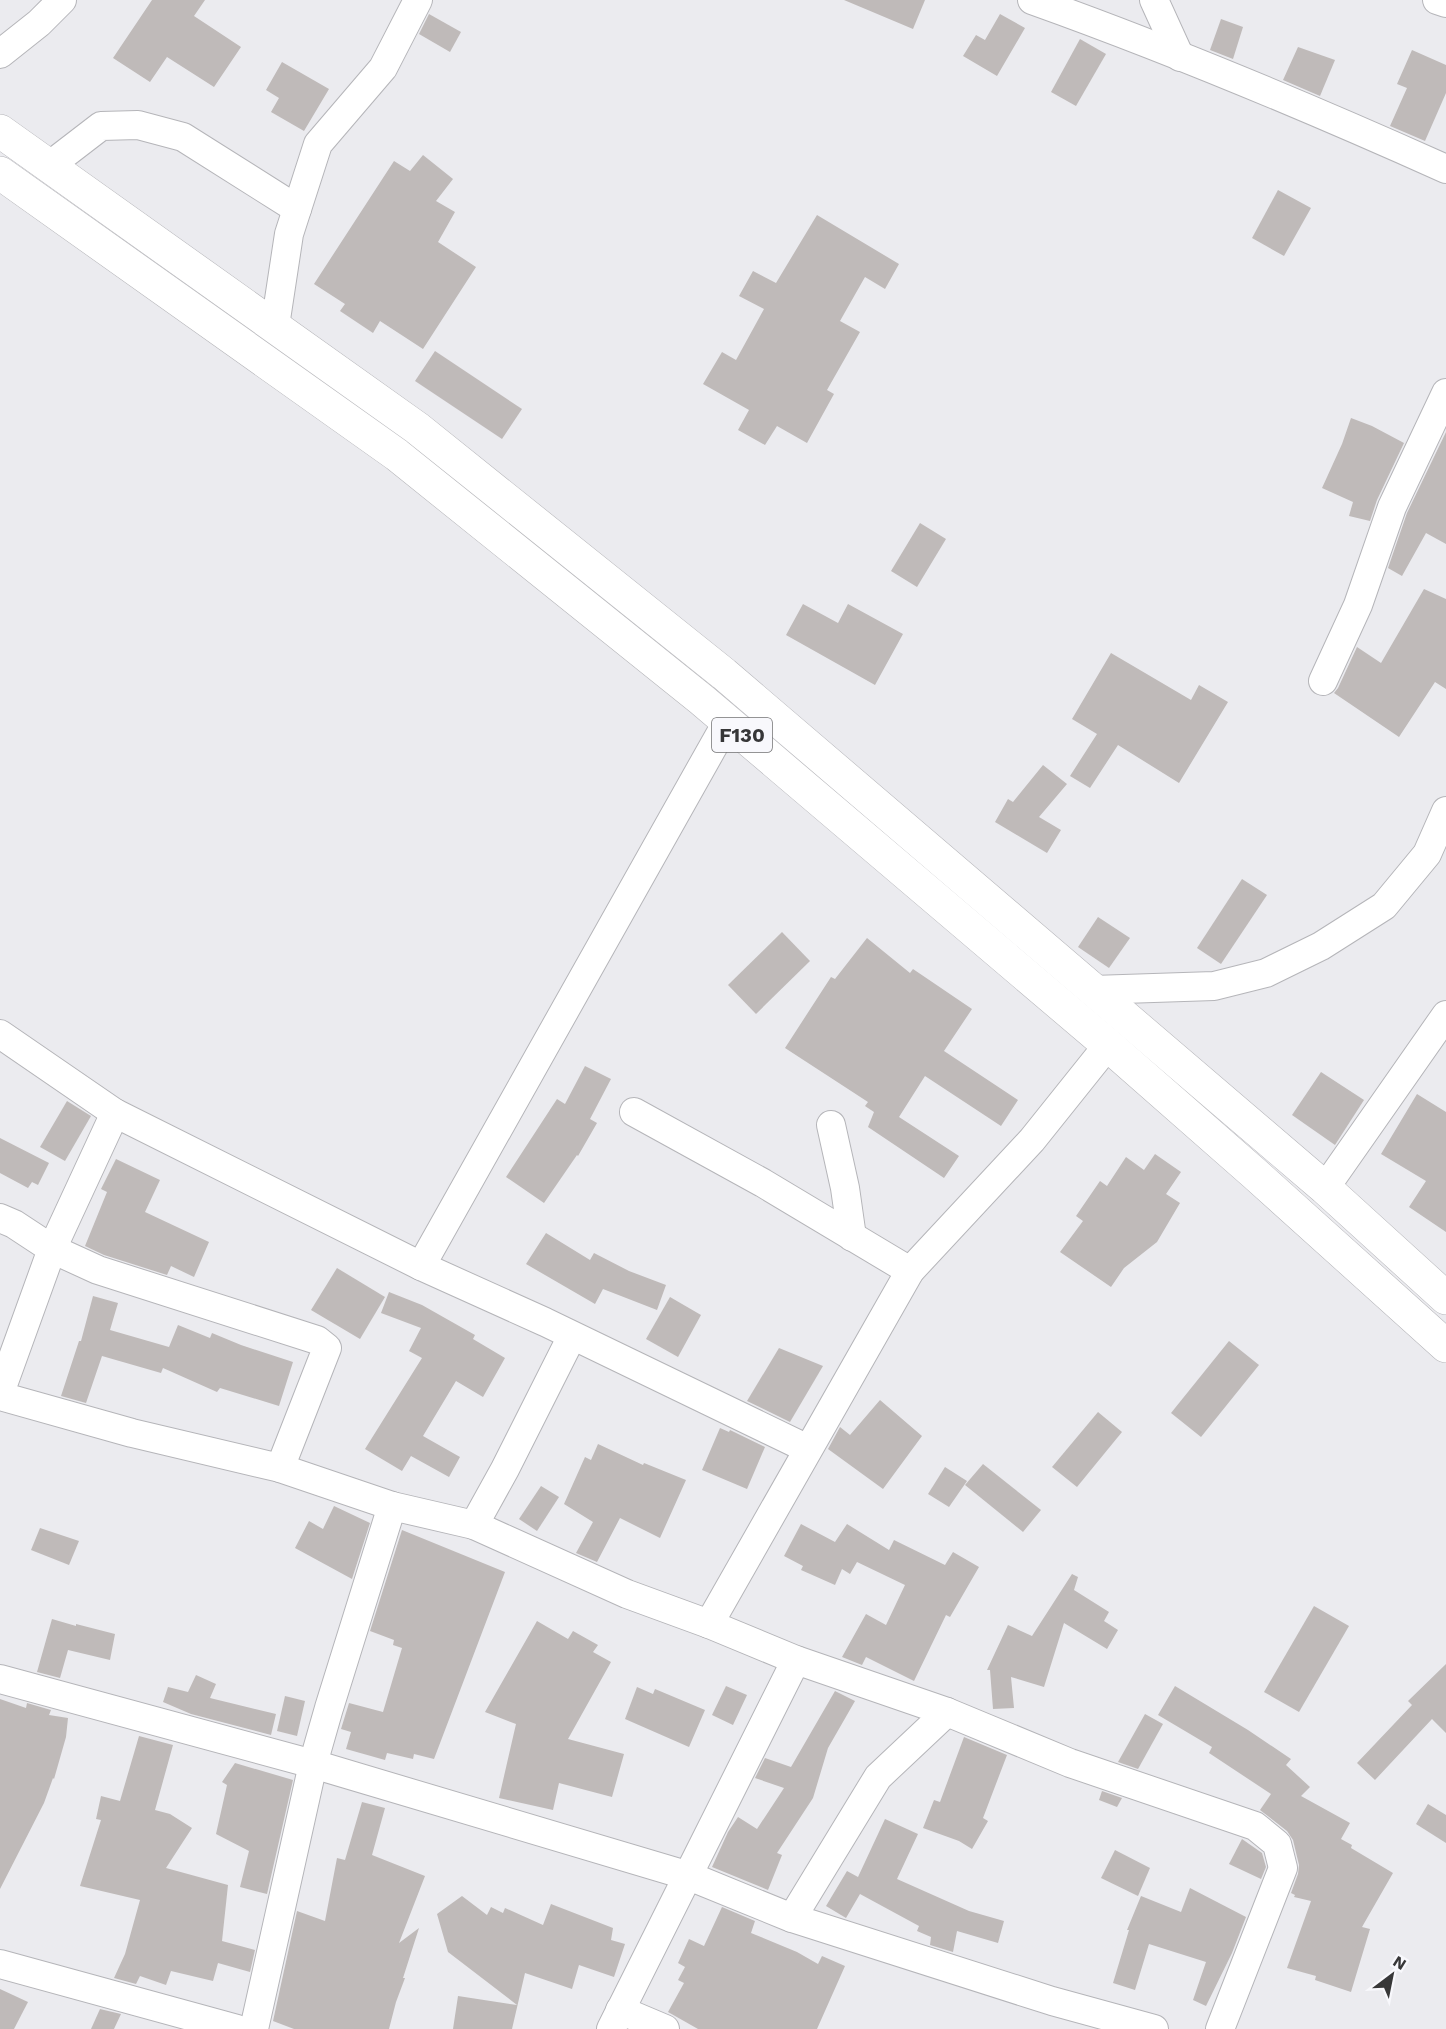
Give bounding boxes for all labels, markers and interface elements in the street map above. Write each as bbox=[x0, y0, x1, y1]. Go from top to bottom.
road number: F130 bbox=[712, 718, 772, 752]
north arrow bbox=[1362, 1945, 1422, 2005]
text: N bbox=[1390, 1952, 1410, 1974]

